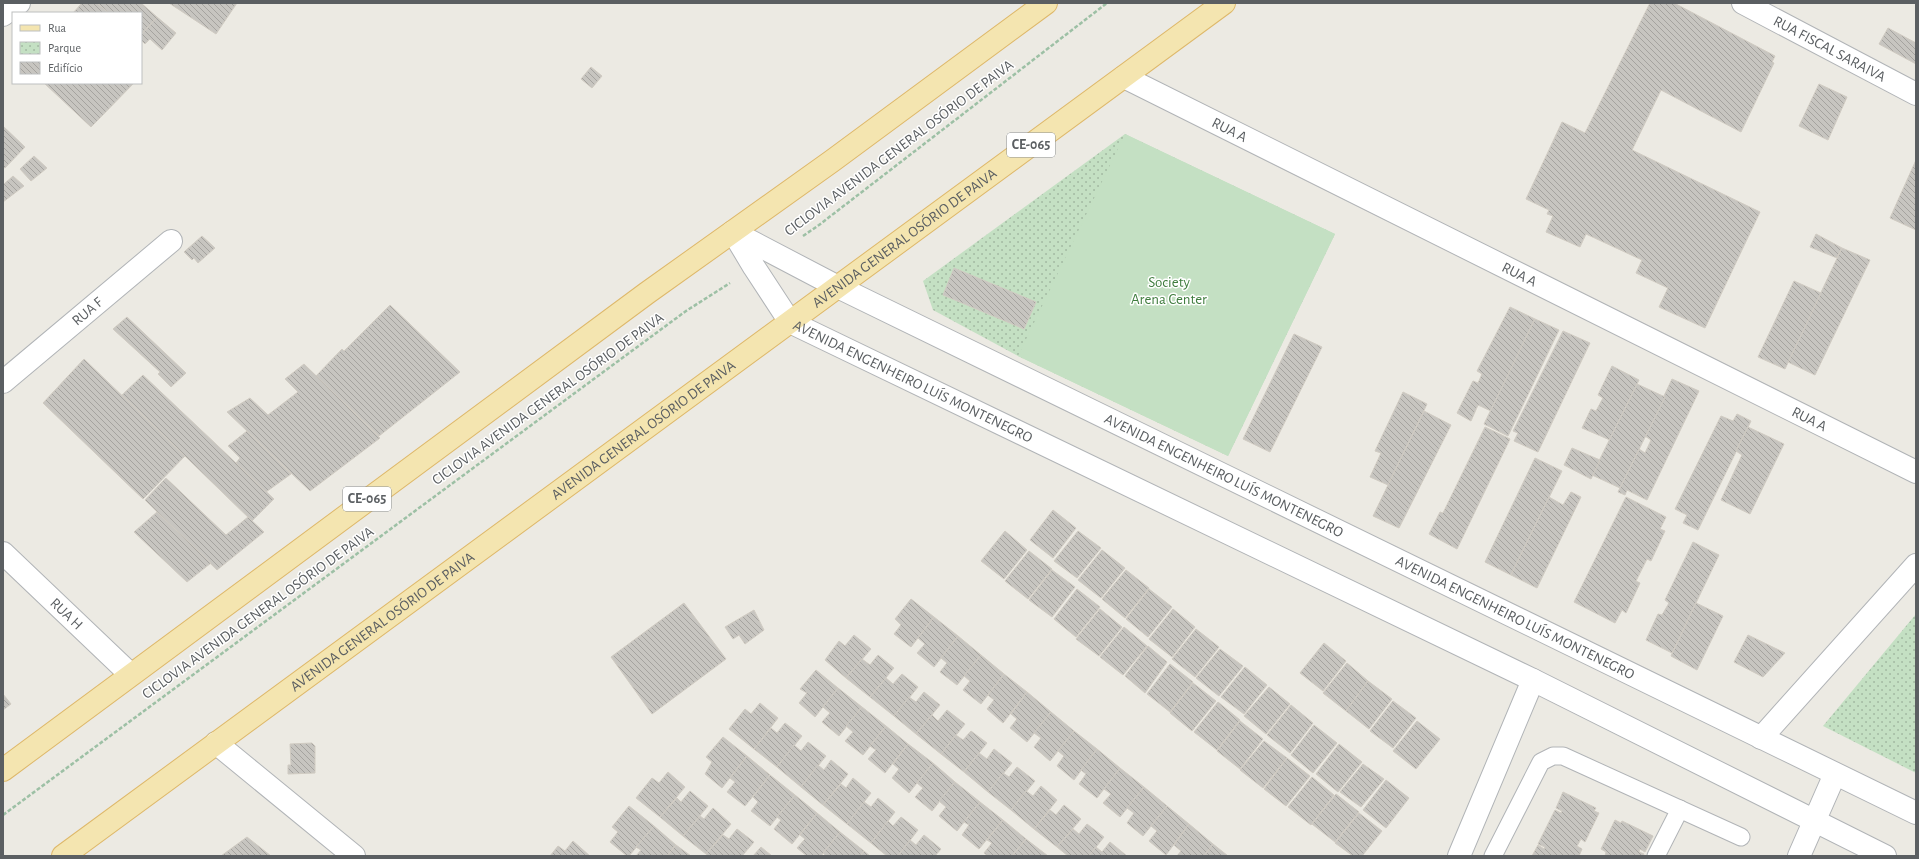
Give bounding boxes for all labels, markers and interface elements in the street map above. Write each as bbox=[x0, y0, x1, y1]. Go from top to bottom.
legend bbox=[12, 12, 142, 84]
street label: RUA FISCAL SARAIVA bbox=[1771, 13, 1889, 84]
text: Rua bbox=[48, 22, 67, 34]
text: Parque bbox=[48, 42, 81, 54]
street label: CICLOVIA AVENIDA GENERAL OSÓRIO DE PAIVA bbox=[781, 56, 1017, 240]
text: Edifício bbox=[48, 62, 83, 74]
street label: RUA A bbox=[1210, 115, 1250, 145]
road number: CE-065 bbox=[1007, 133, 1055, 157]
street label: AVENIDA GENERAL OSÓRIO DE PAIVA bbox=[809, 165, 1001, 311]
street label: RUA A bbox=[1500, 259, 1540, 289]
park label: Society Arena Center bbox=[1131, 275, 1207, 307]
street label: RUA F bbox=[69, 294, 106, 328]
street label: CICLOVIA AVENIDA GENERAL OSÓRIO DE PAIVA bbox=[429, 309, 667, 489]
street label: AVENIDA ENGENHEIRO LUÍS MONTENEGRO bbox=[791, 317, 1035, 445]
street label: AVENIDA GENERAL OSÓRIO DE PAIVA bbox=[548, 357, 740, 503]
street label: RUA A bbox=[1790, 404, 1830, 434]
street label: AVENIDA ENGENHEIRO LUÍS MONTENEGRO bbox=[1102, 411, 1346, 540]
road number: CE-065 bbox=[343, 487, 391, 511]
street label: CICLOVIA AVENIDA GENERAL OSÓRIO DE PAIVA bbox=[138, 522, 377, 702]
street label: AVENIDA GENERAL OSÓRIO DE PAIVA bbox=[287, 549, 477, 694]
street label: AVENIDA ENGENHEIRO LUÍS MONTENEGRO bbox=[1393, 553, 1637, 682]
street label: RUA H bbox=[48, 595, 86, 632]

